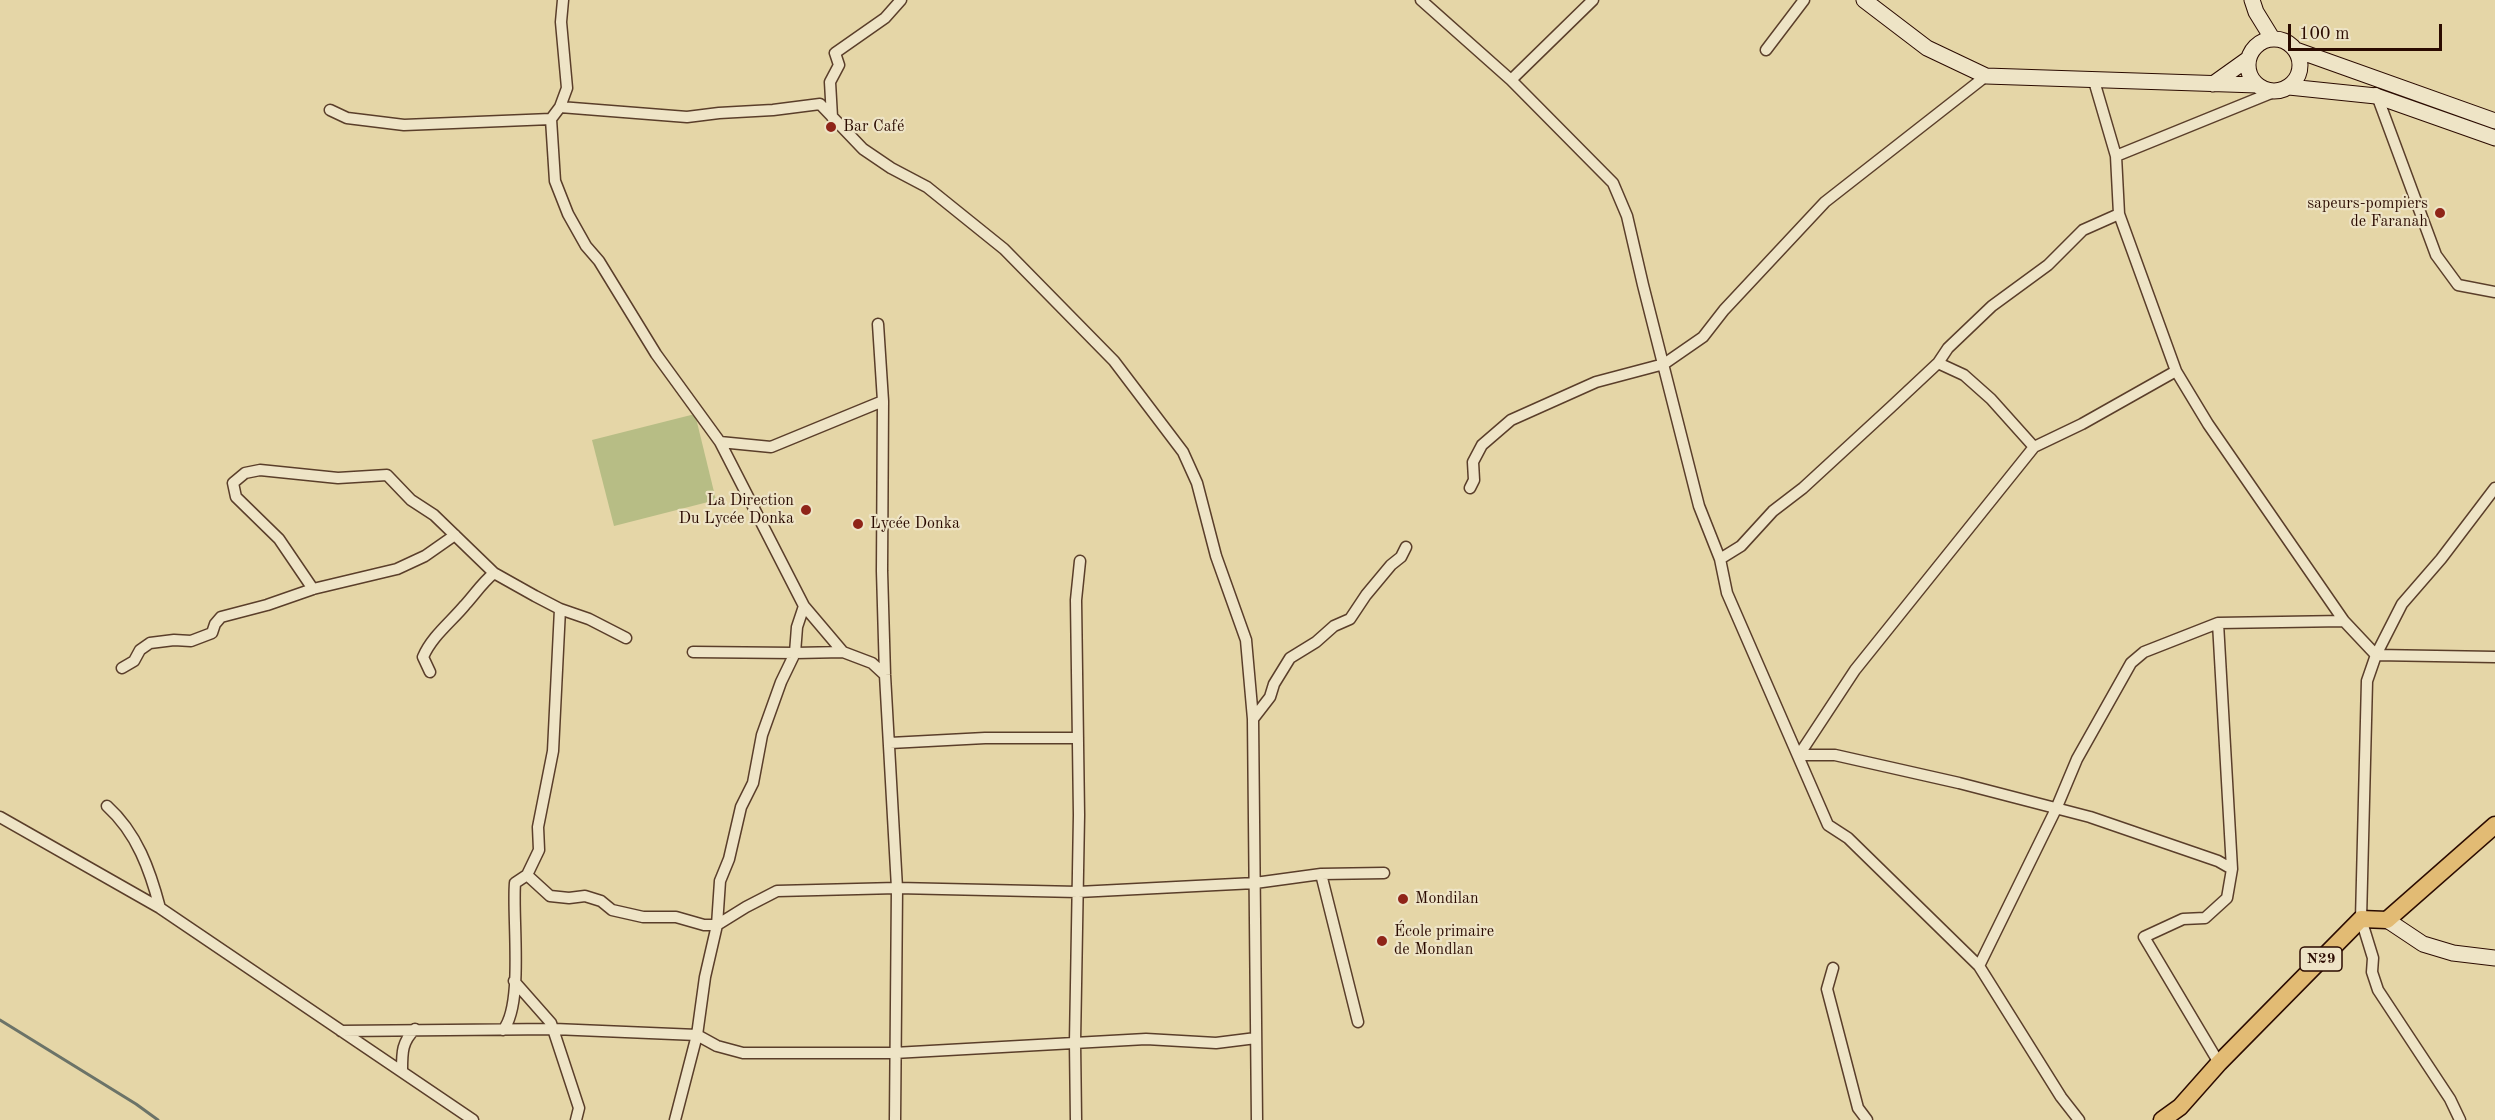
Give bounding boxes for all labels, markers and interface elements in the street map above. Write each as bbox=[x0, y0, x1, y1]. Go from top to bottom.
scale bar bbox=[2291, 12, 2446, 50]
text: 100 m bbox=[2299, 25, 2350, 43]
place label: Bar Café bbox=[843, 117, 904, 137]
marker: Bar Café bbox=[824, 120, 838, 134]
place label: sapeurs-pompiers de Faranah bbox=[2307, 194, 2428, 232]
marker: sapeurs-pompiers de Faranah bbox=[2433, 206, 2447, 220]
place label: La Direction Du Lycée Donka bbox=[679, 491, 794, 529]
marker: La Direction Du Lycée Donka bbox=[799, 503, 813, 517]
place label: Lycée Donka bbox=[870, 514, 960, 534]
marker: Lycée Donka bbox=[851, 517, 865, 531]
place label: Mondilan bbox=[1415, 889, 1479, 909]
marker: Mondilan bbox=[1396, 892, 1410, 906]
place label: École primaire de Mondlan bbox=[1394, 922, 1494, 960]
marker: École primaire de Mondlan bbox=[1375, 934, 1389, 948]
road number: N29 bbox=[2300, 947, 2342, 971]

